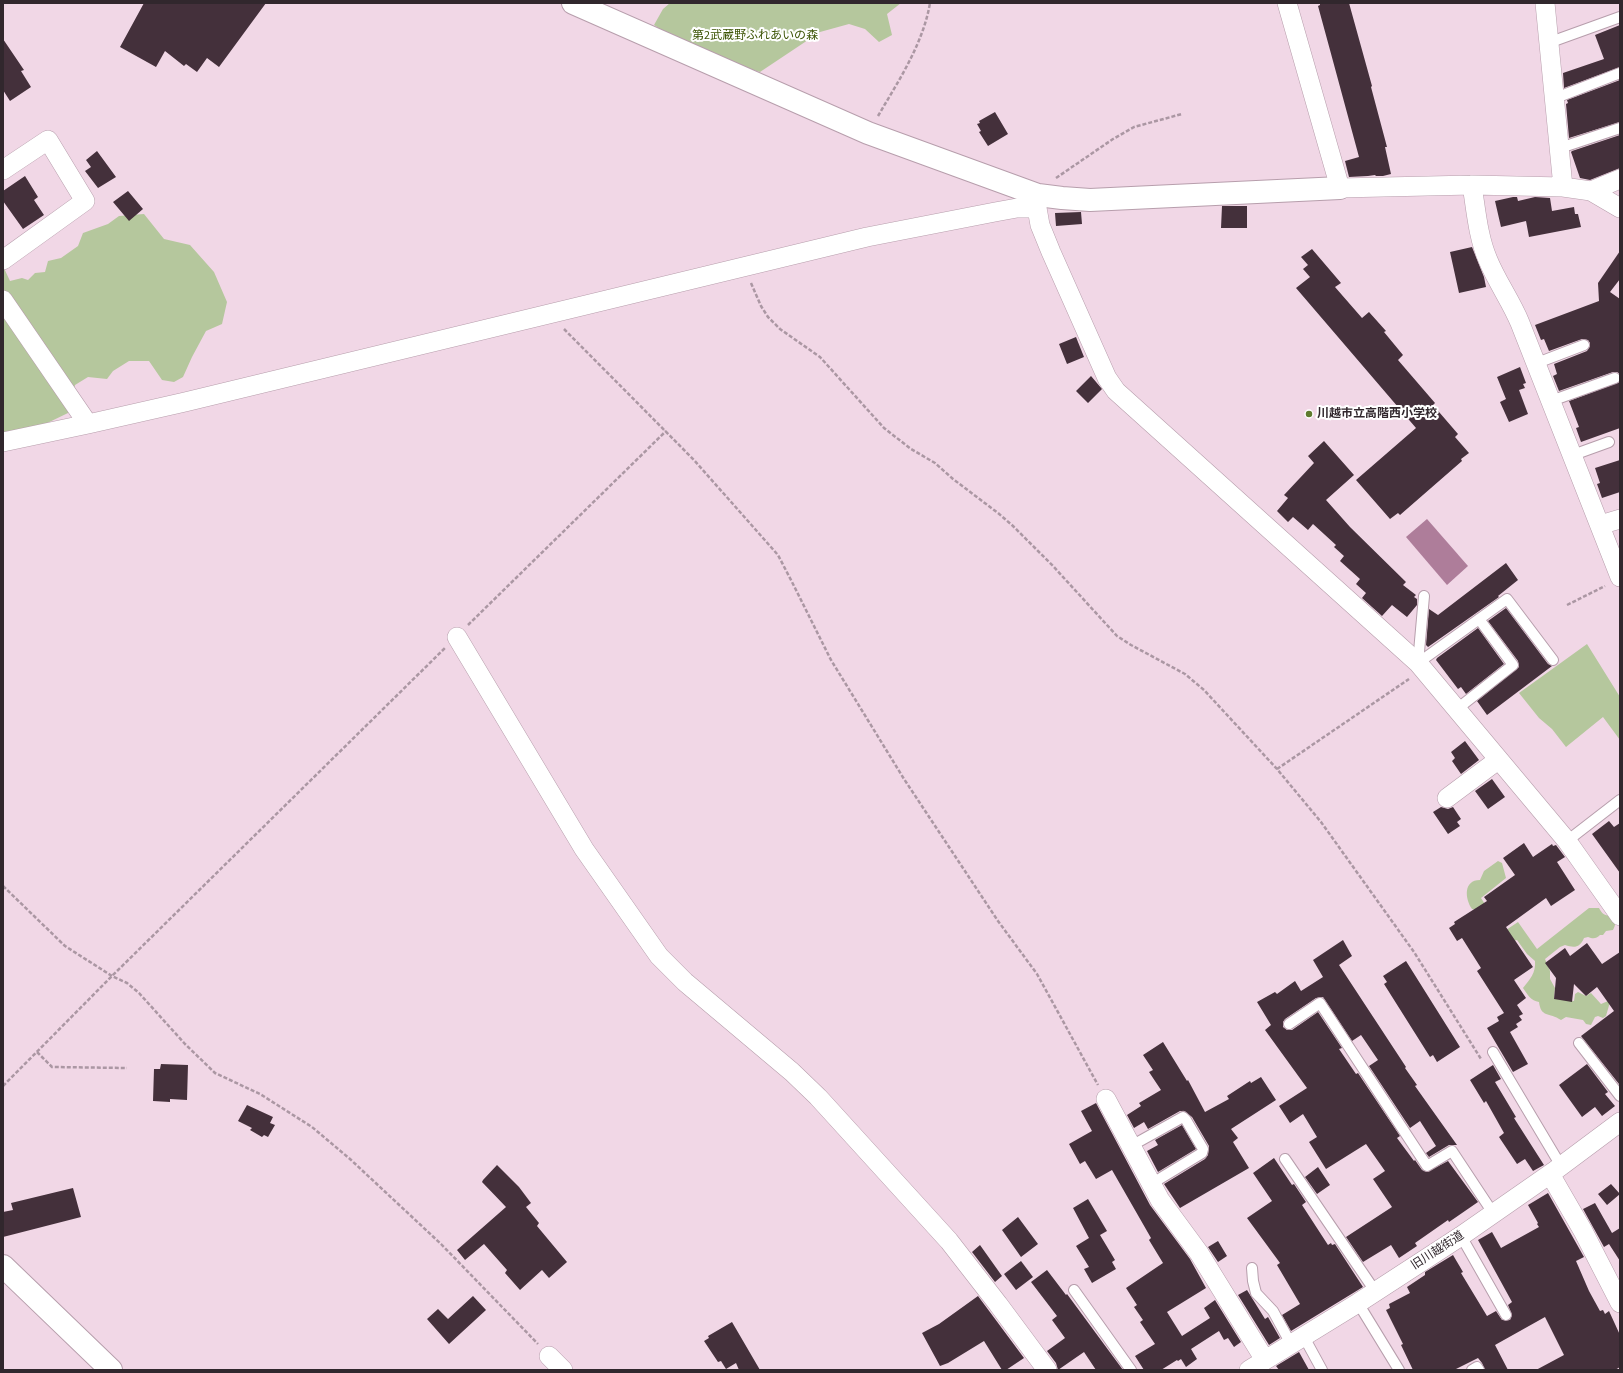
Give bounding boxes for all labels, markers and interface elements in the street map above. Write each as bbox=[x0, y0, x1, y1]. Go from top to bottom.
park label: 第2武蔵野ふれあいの森 bbox=[692, 29, 818, 43]
place label: 川越市立高階西小学校 bbox=[1317, 407, 1437, 421]
marker: 川越市立高階西小学校 bbox=[1304, 409, 1314, 419]
street label: 旧川越街道 bbox=[1409, 1229, 1467, 1273]

